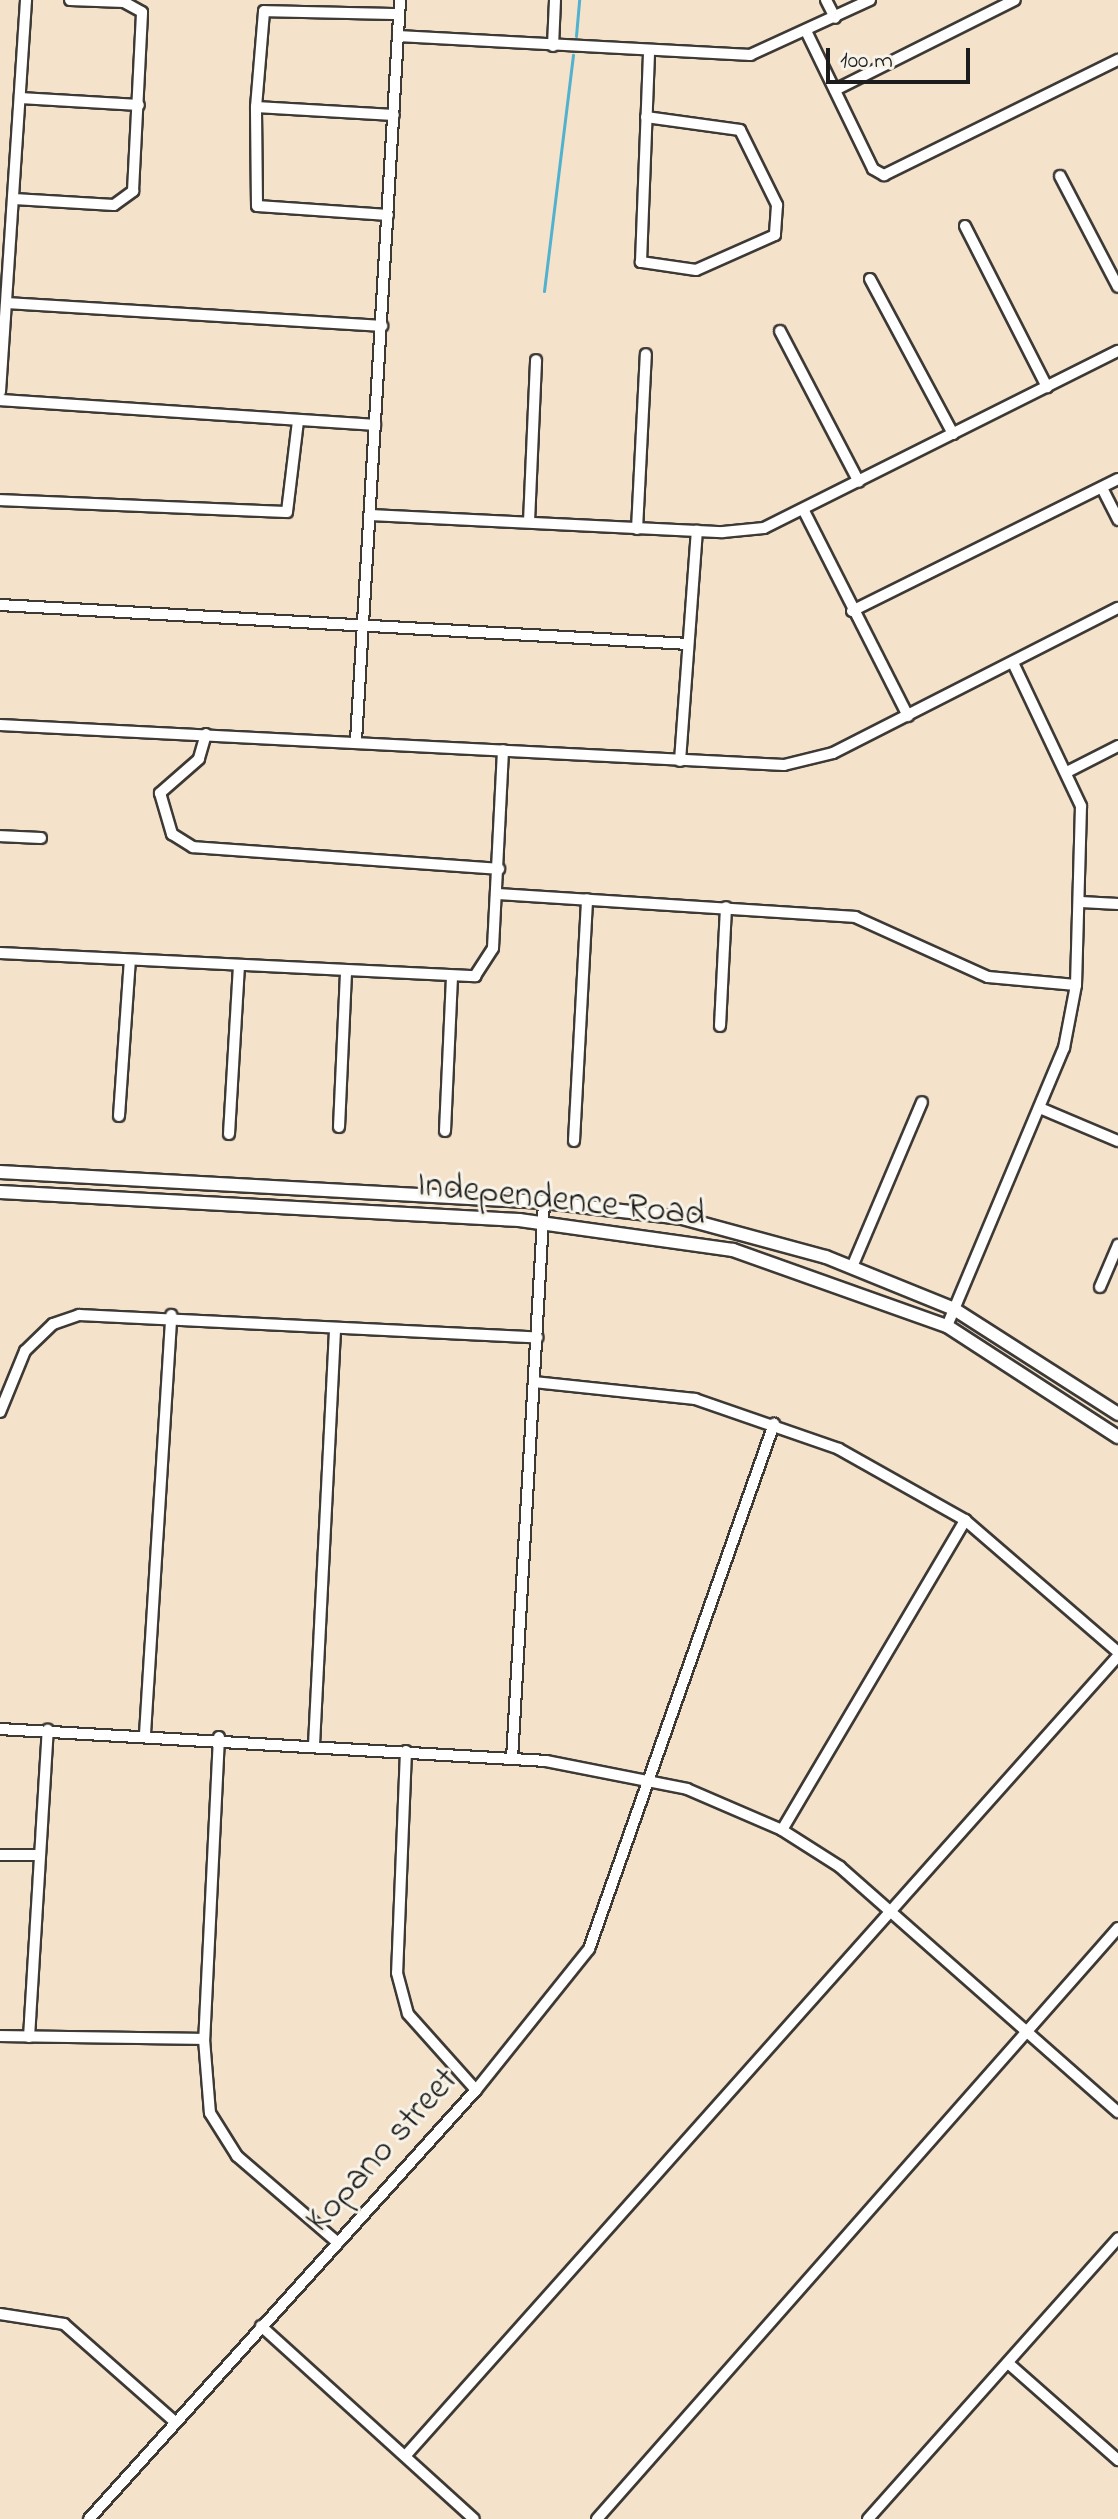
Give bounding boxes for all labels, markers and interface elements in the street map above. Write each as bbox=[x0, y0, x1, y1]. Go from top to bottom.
scale bar bbox=[830, 32, 974, 82]
text: 100 m bbox=[840, 44, 893, 79]
street label: Independence Road bbox=[415, 1164, 707, 1238]
street label: Kopano street bbox=[298, 2060, 468, 2242]

